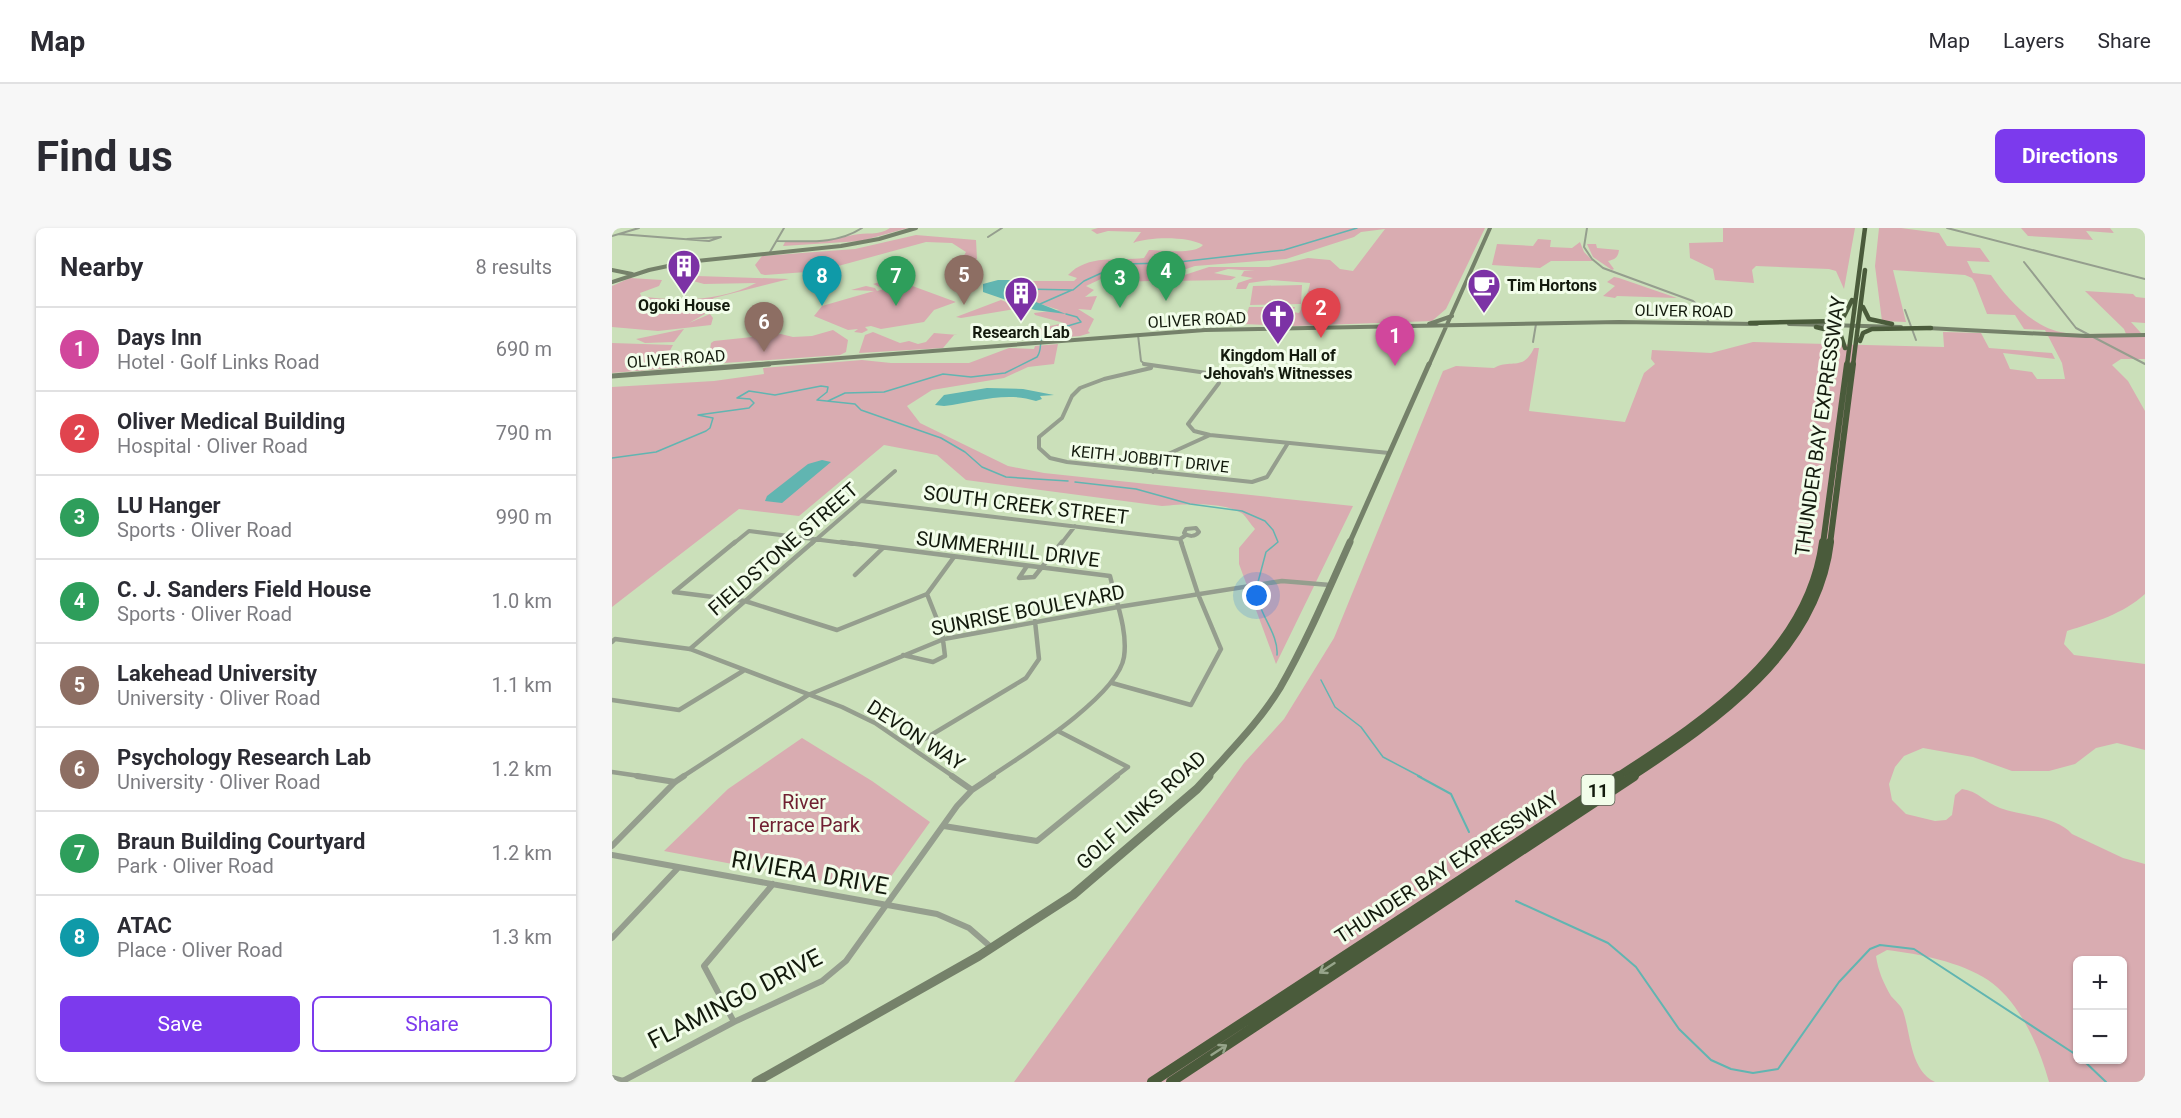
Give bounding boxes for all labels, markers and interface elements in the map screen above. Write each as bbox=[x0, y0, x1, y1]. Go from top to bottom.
text: Map bbox=[30, 25, 85, 58]
text: Map bbox=[1928, 29, 1970, 53]
text: Layers bbox=[2003, 29, 2064, 53]
text: Share bbox=[2097, 29, 2151, 53]
button: Directions bbox=[1995, 129, 2145, 183]
text: Find us bbox=[36, 132, 173, 181]
building icon: Ogoki House bbox=[666, 248, 702, 295]
pin: 4 bbox=[1146, 251, 1186, 301]
text: Nearby bbox=[60, 252, 143, 282]
text: 8 results bbox=[476, 255, 552, 279]
pin: 8 bbox=[802, 256, 842, 306]
pin: 7 bbox=[876, 256, 916, 306]
pin: 5 bbox=[944, 256, 984, 305]
pin: 3 bbox=[1100, 259, 1140, 308]
cafe icon: Tim Hortons bbox=[1466, 267, 1502, 314]
building icon: Research Lab bbox=[1003, 275, 1039, 322]
place label: Tim Hortons bbox=[1507, 276, 1597, 295]
pin: 2 bbox=[1302, 288, 1340, 338]
street label: THUNDER BAY EXPRESSWAY bbox=[1790, 294, 1850, 558]
place label: Ogoki House bbox=[638, 296, 730, 315]
church icon: Kingdom Hall of Jehovah's Witnesses bbox=[1260, 298, 1296, 345]
street label: OLIVER ROAD bbox=[1634, 301, 1734, 321]
pin: 6 bbox=[744, 302, 784, 352]
street label: OLIVER ROAD bbox=[1147, 308, 1247, 332]
pin: 1 bbox=[1376, 316, 1414, 366]
place label: Research Lab bbox=[972, 323, 1070, 342]
text: Days Inn bbox=[117, 325, 202, 350]
text: 1 bbox=[74, 337, 85, 361]
text: 690 m bbox=[496, 337, 552, 361]
street label: OLIVER ROAD bbox=[626, 346, 726, 372]
place label: Kingdom Hall of Jehovah's Witnesses bbox=[1204, 346, 1352, 383]
text: Hotel · Golf Links Road bbox=[117, 350, 320, 374]
text: Oliver Medical Building bbox=[117, 409, 345, 434]
text: 2 bbox=[74, 421, 85, 445]
text: 790 m bbox=[496, 421, 552, 445]
text: Hospital · Oliver Road bbox=[117, 434, 308, 458]
street label: KEITH JOBBITT DRIVE bbox=[1070, 441, 1230, 477]
street label: FIELDSTONE STREET bbox=[703, 477, 863, 621]
street label: SOUTH CREEK STREET bbox=[922, 481, 1130, 529]
text: LU Hanger bbox=[117, 493, 221, 518]
text: 3 bbox=[74, 505, 85, 529]
text: 990 m bbox=[496, 505, 552, 529]
text: Sports · Oliver Road bbox=[117, 518, 292, 542]
street label: SUMMERHILL DRIVE bbox=[915, 526, 1101, 572]
text: C. J. Sanders Field House bbox=[117, 577, 371, 602]
street label: SUNRISE BOULEVARD bbox=[929, 579, 1127, 641]
your location bbox=[1242, 581, 1271, 610]
text: 4 bbox=[74, 589, 85, 613]
text: 1.0 km bbox=[492, 589, 552, 613]
text: Sports · Oliver Road bbox=[117, 602, 292, 626]
text: Lakehead University bbox=[117, 661, 317, 686]
text: 5 bbox=[74, 673, 85, 697]
text: 1.1 km bbox=[492, 673, 552, 697]
text: University · Oliver Road bbox=[117, 686, 320, 710]
street label: DEVON WAY bbox=[863, 695, 969, 775]
text: Psychology Research Lab bbox=[117, 745, 371, 770]
street label: GOLF LINKS ROAD bbox=[1071, 746, 1211, 874]
text: 6 bbox=[74, 757, 85, 781]
text: 1.2 km bbox=[492, 757, 552, 781]
text: University · Oliver Road bbox=[117, 770, 320, 794]
road number: 11 bbox=[1582, 775, 1614, 805]
street label: THUNDER BAY EXPRESSWAY bbox=[1331, 786, 1563, 948]
park label: River Terrace Park bbox=[748, 790, 861, 837]
text: Braun Building Courtyard bbox=[117, 829, 365, 854]
text: 7 bbox=[74, 841, 85, 865]
text: 1.2 km bbox=[492, 841, 552, 865]
street label: RIVIERA DRIVE bbox=[729, 845, 891, 901]
text: Park · Oliver Road bbox=[117, 854, 274, 878]
text: ATAC bbox=[117, 913, 172, 938]
text: 8 bbox=[74, 925, 85, 949]
text: 1.3 km bbox=[492, 925, 552, 949]
text: Place · Oliver Road bbox=[117, 938, 283, 962]
street label: FLAMINGO DRIVE bbox=[643, 943, 827, 1055]
map controls bbox=[2073, 956, 2127, 1064]
button: + bbox=[2073, 956, 2127, 1010]
one-way arrow bbox=[1319, 962, 1336, 974]
button: Save bbox=[60, 996, 300, 1052]
button: Share bbox=[312, 996, 552, 1052]
button: − bbox=[2073, 1010, 2127, 1064]
one-way arrow bbox=[1211, 1044, 1227, 1056]

